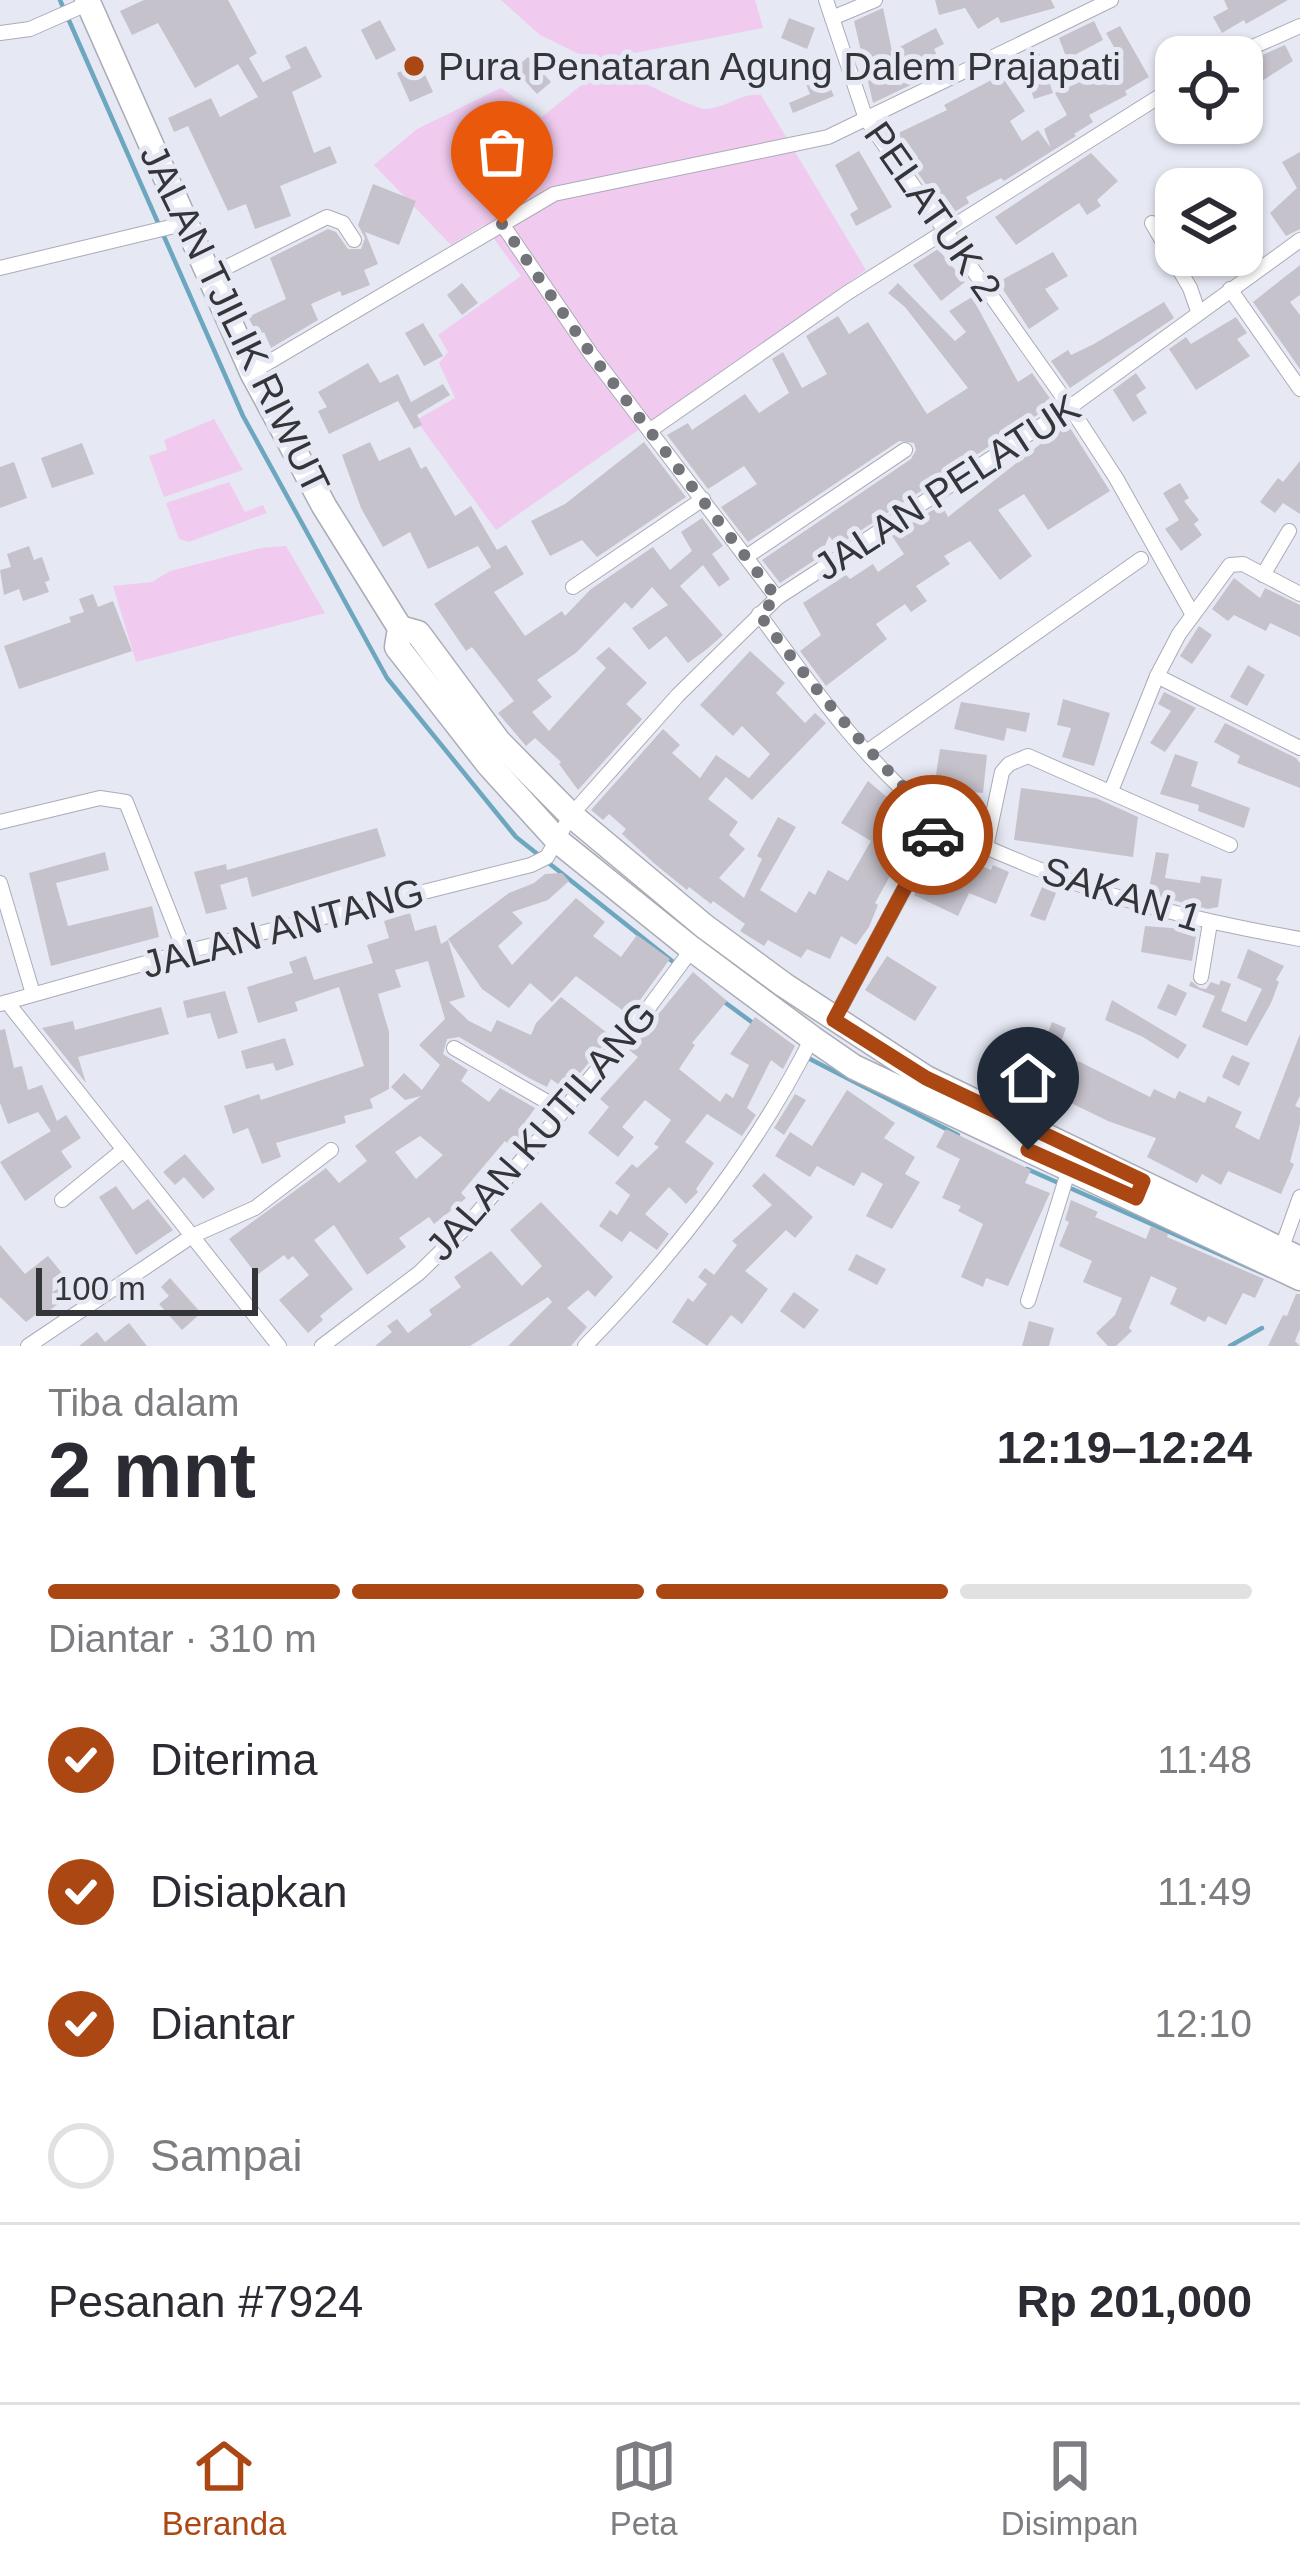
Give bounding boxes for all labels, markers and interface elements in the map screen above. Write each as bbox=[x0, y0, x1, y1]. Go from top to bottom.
map controls bbox=[1155, 36, 1263, 276]
button: locate bbox=[1155, 36, 1263, 144]
place label: Pura Penataran Agung Dalem Prajapati bbox=[438, 45, 1121, 88]
marker: Pura Penataran Agung Dalem Prajapati bbox=[401, 53, 427, 79]
pin bbox=[451, 101, 553, 224]
street label: PELATUK 2 bbox=[856, 114, 1010, 308]
icon: bag bbox=[469, 119, 535, 185]
street label: JALAN TJILIK RIWUT bbox=[132, 138, 338, 500]
button: layers bbox=[1155, 168, 1263, 276]
street label: JALAN PELATUK bbox=[807, 385, 1087, 589]
courier bbox=[873, 775, 993, 895]
icon: car bbox=[900, 802, 966, 868]
street label: SAKAN 1 bbox=[1037, 848, 1207, 940]
street label: JALAN ANTANG bbox=[138, 870, 428, 986]
street label: JALAN KUTILANG bbox=[417, 993, 665, 1269]
pin bbox=[977, 1027, 1079, 1150]
icon: home bbox=[995, 1045, 1061, 1111]
scale bar bbox=[36, 1262, 258, 1315]
text: 100 m bbox=[54, 1270, 146, 1307]
text: Tiba dalam bbox=[48, 1381, 239, 1424]
text: 12:19–12:24 bbox=[997, 1422, 1252, 1473]
text: 2 mnt bbox=[48, 1426, 256, 1514]
text: Diantar · 310 m bbox=[48, 1617, 317, 1660]
icon: check bbox=[48, 1727, 114, 1793]
text: Diterima bbox=[150, 1734, 318, 1785]
text: 11:48 bbox=[1157, 1738, 1252, 1781]
icon: check bbox=[48, 1859, 114, 1925]
text: Disiapkan bbox=[150, 1866, 348, 1917]
text: 11:49 bbox=[1157, 1870, 1252, 1913]
icon: check bbox=[48, 1991, 114, 2057]
text: Diantar bbox=[150, 1998, 295, 2049]
text: 12:10 bbox=[1154, 2002, 1252, 2045]
text: Sampai bbox=[150, 2130, 303, 2181]
text: Pesanan #7924 bbox=[48, 2276, 363, 2327]
text: Rp 201,000 bbox=[1017, 2276, 1252, 2327]
tab: Beranda bbox=[162, 2433, 286, 2543]
tab: Peta bbox=[610, 2433, 678, 2543]
tab: Disimpan bbox=[1001, 2433, 1138, 2543]

